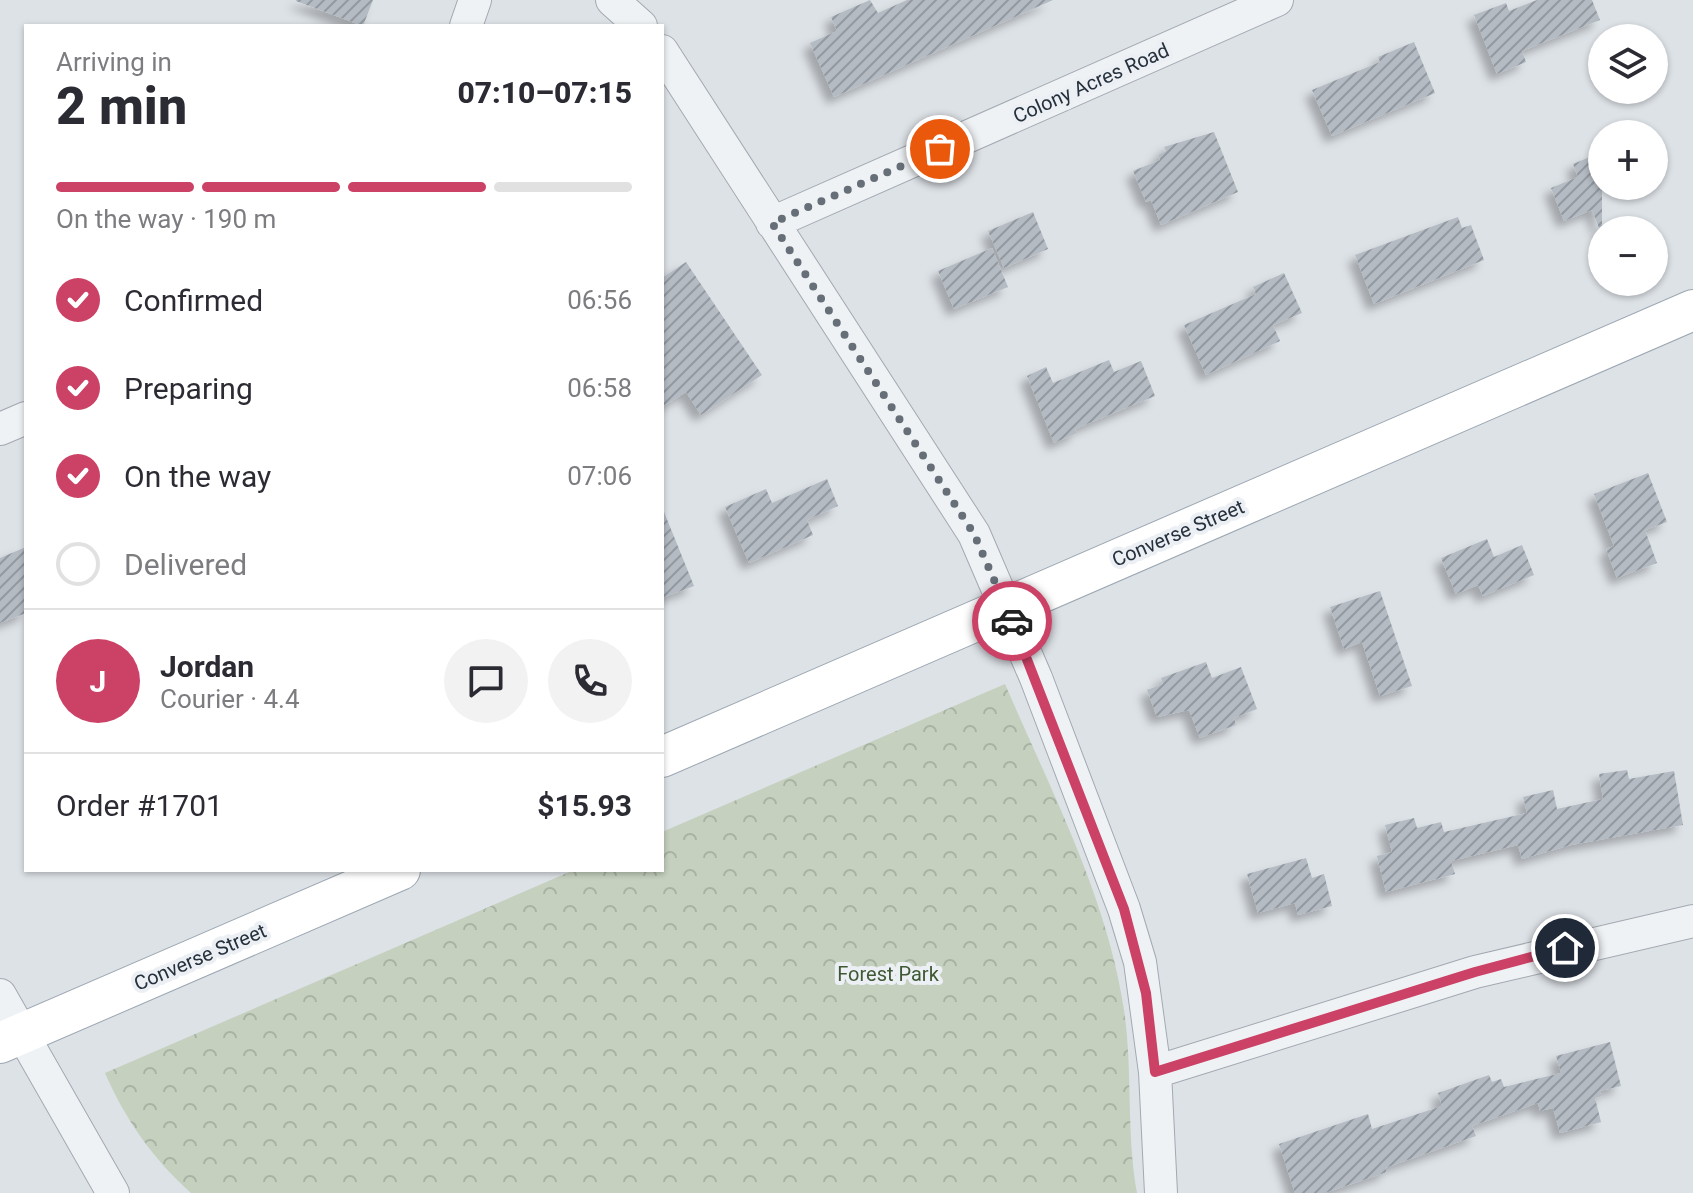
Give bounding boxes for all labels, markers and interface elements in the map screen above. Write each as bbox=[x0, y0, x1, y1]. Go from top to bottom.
map controls bbox=[1588, 24, 1668, 296]
button: layers bbox=[1588, 24, 1668, 104]
street label: Colony Acres Road bbox=[1009, 38, 1173, 128]
text: Arriving in bbox=[56, 47, 172, 77]
text: 07:10–07:15 bbox=[457, 75, 632, 110]
text: 2 min bbox=[56, 76, 187, 137]
pin bbox=[906, 115, 974, 183]
button: + bbox=[1588, 120, 1668, 200]
icon: bag bbox=[918, 127, 962, 171]
text: On the way · 190 m bbox=[56, 204, 276, 234]
button: − bbox=[1588, 216, 1668, 296]
icon: check bbox=[56, 278, 100, 322]
text: Confirmed bbox=[124, 283, 263, 318]
text: 06:56 bbox=[567, 285, 632, 315]
icon: check bbox=[56, 366, 100, 410]
text: Preparing bbox=[124, 371, 253, 406]
text: 06:58 bbox=[567, 373, 632, 403]
icon: check bbox=[56, 454, 100, 498]
text: On the way bbox=[124, 459, 271, 494]
text: 07:06 bbox=[567, 461, 632, 491]
street label: Converse Street bbox=[1108, 494, 1248, 572]
text: Delivered bbox=[124, 547, 247, 582]
courier bbox=[972, 581, 1052, 661]
icon: car bbox=[990, 599, 1034, 643]
button: chat bbox=[444, 639, 528, 723]
button: phone bbox=[548, 639, 632, 723]
text: Jordan bbox=[160, 649, 254, 684]
text: J bbox=[90, 664, 106, 699]
text: Courier · 4.4 bbox=[160, 684, 300, 714]
text: Order #1701 bbox=[56, 788, 223, 823]
text: $15.93 bbox=[537, 788, 632, 823]
pin bbox=[1531, 914, 1599, 982]
street label: Converse Street bbox=[130, 918, 270, 996]
icon: home bbox=[1543, 926, 1587, 970]
park label: Forest Park bbox=[837, 962, 940, 986]

